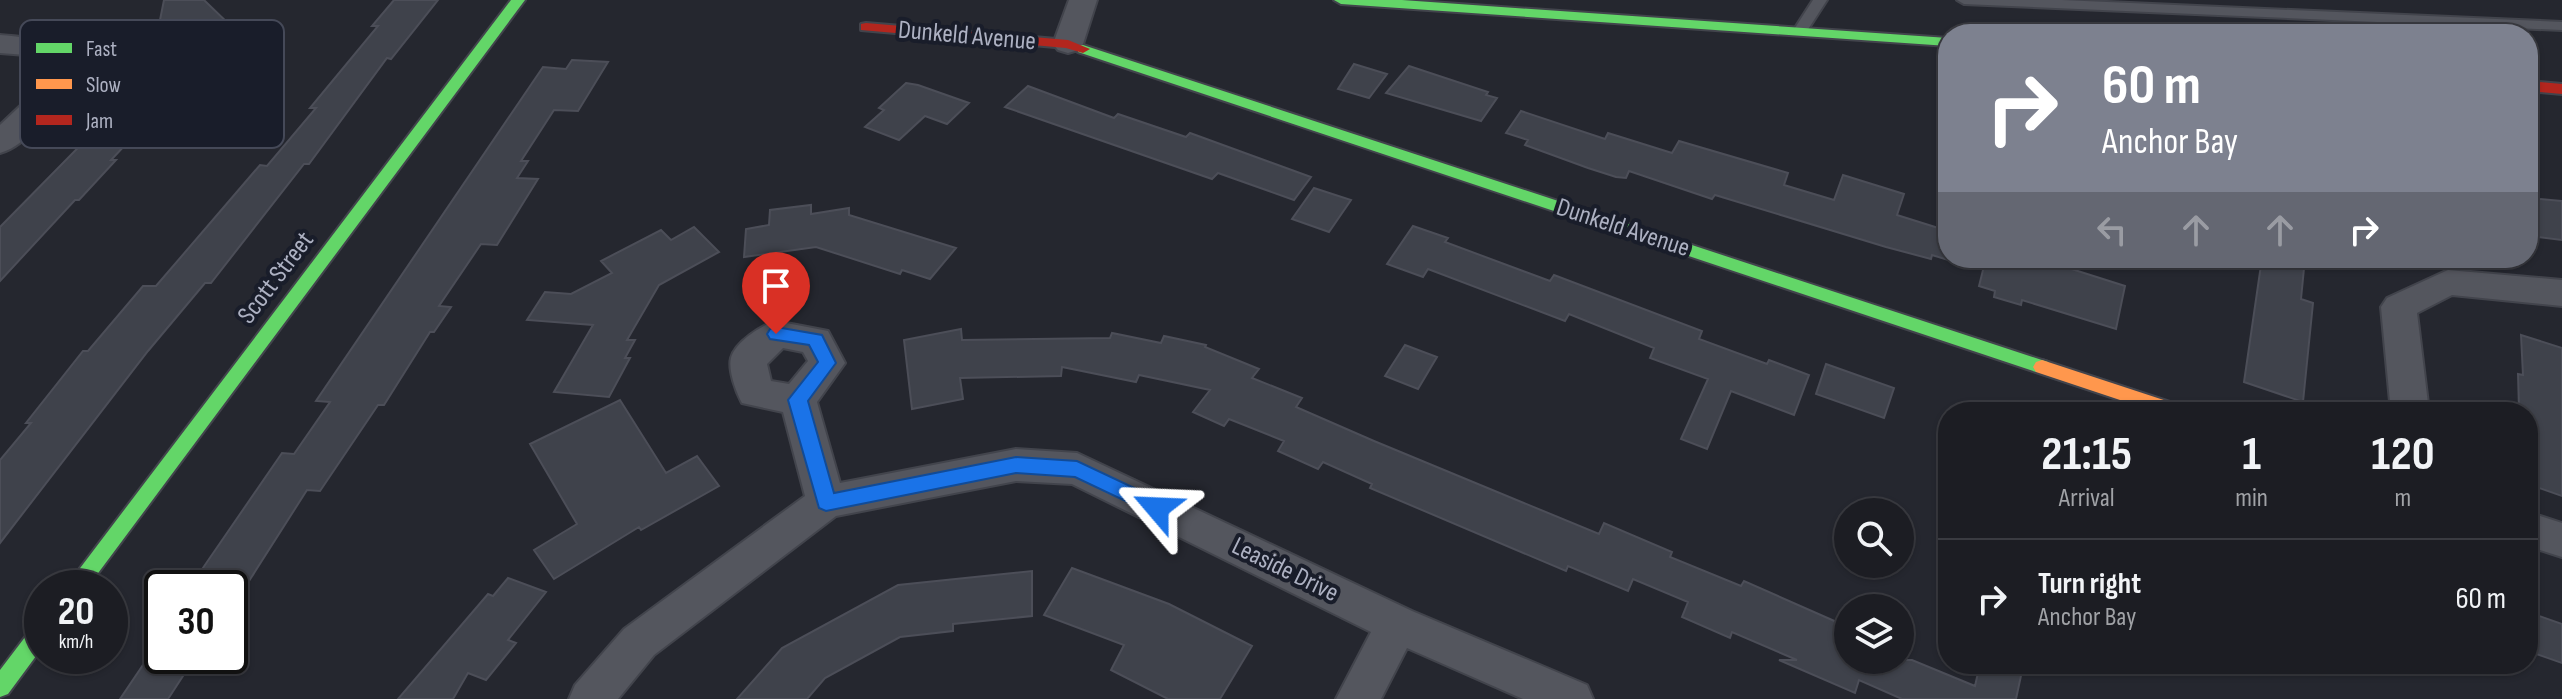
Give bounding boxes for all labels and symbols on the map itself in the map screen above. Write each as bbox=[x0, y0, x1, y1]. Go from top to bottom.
street label: Dunkeld Avenue bbox=[897, 15, 1037, 57]
legend bbox=[20, 20, 284, 148]
text: Fast bbox=[86, 36, 117, 63]
text: Slow bbox=[86, 72, 121, 99]
text: Jam bbox=[85, 108, 113, 135]
street label: Dunkeld Avenue bbox=[1553, 192, 1693, 264]
street label: Scott Street bbox=[231, 226, 321, 330]
pin bbox=[742, 252, 810, 334]
position arrow bbox=[1115, 466, 1199, 550]
street label: Leaside Drive bbox=[1227, 531, 1343, 609]
speed limit sign: 30 bbox=[144, 570, 248, 674]

